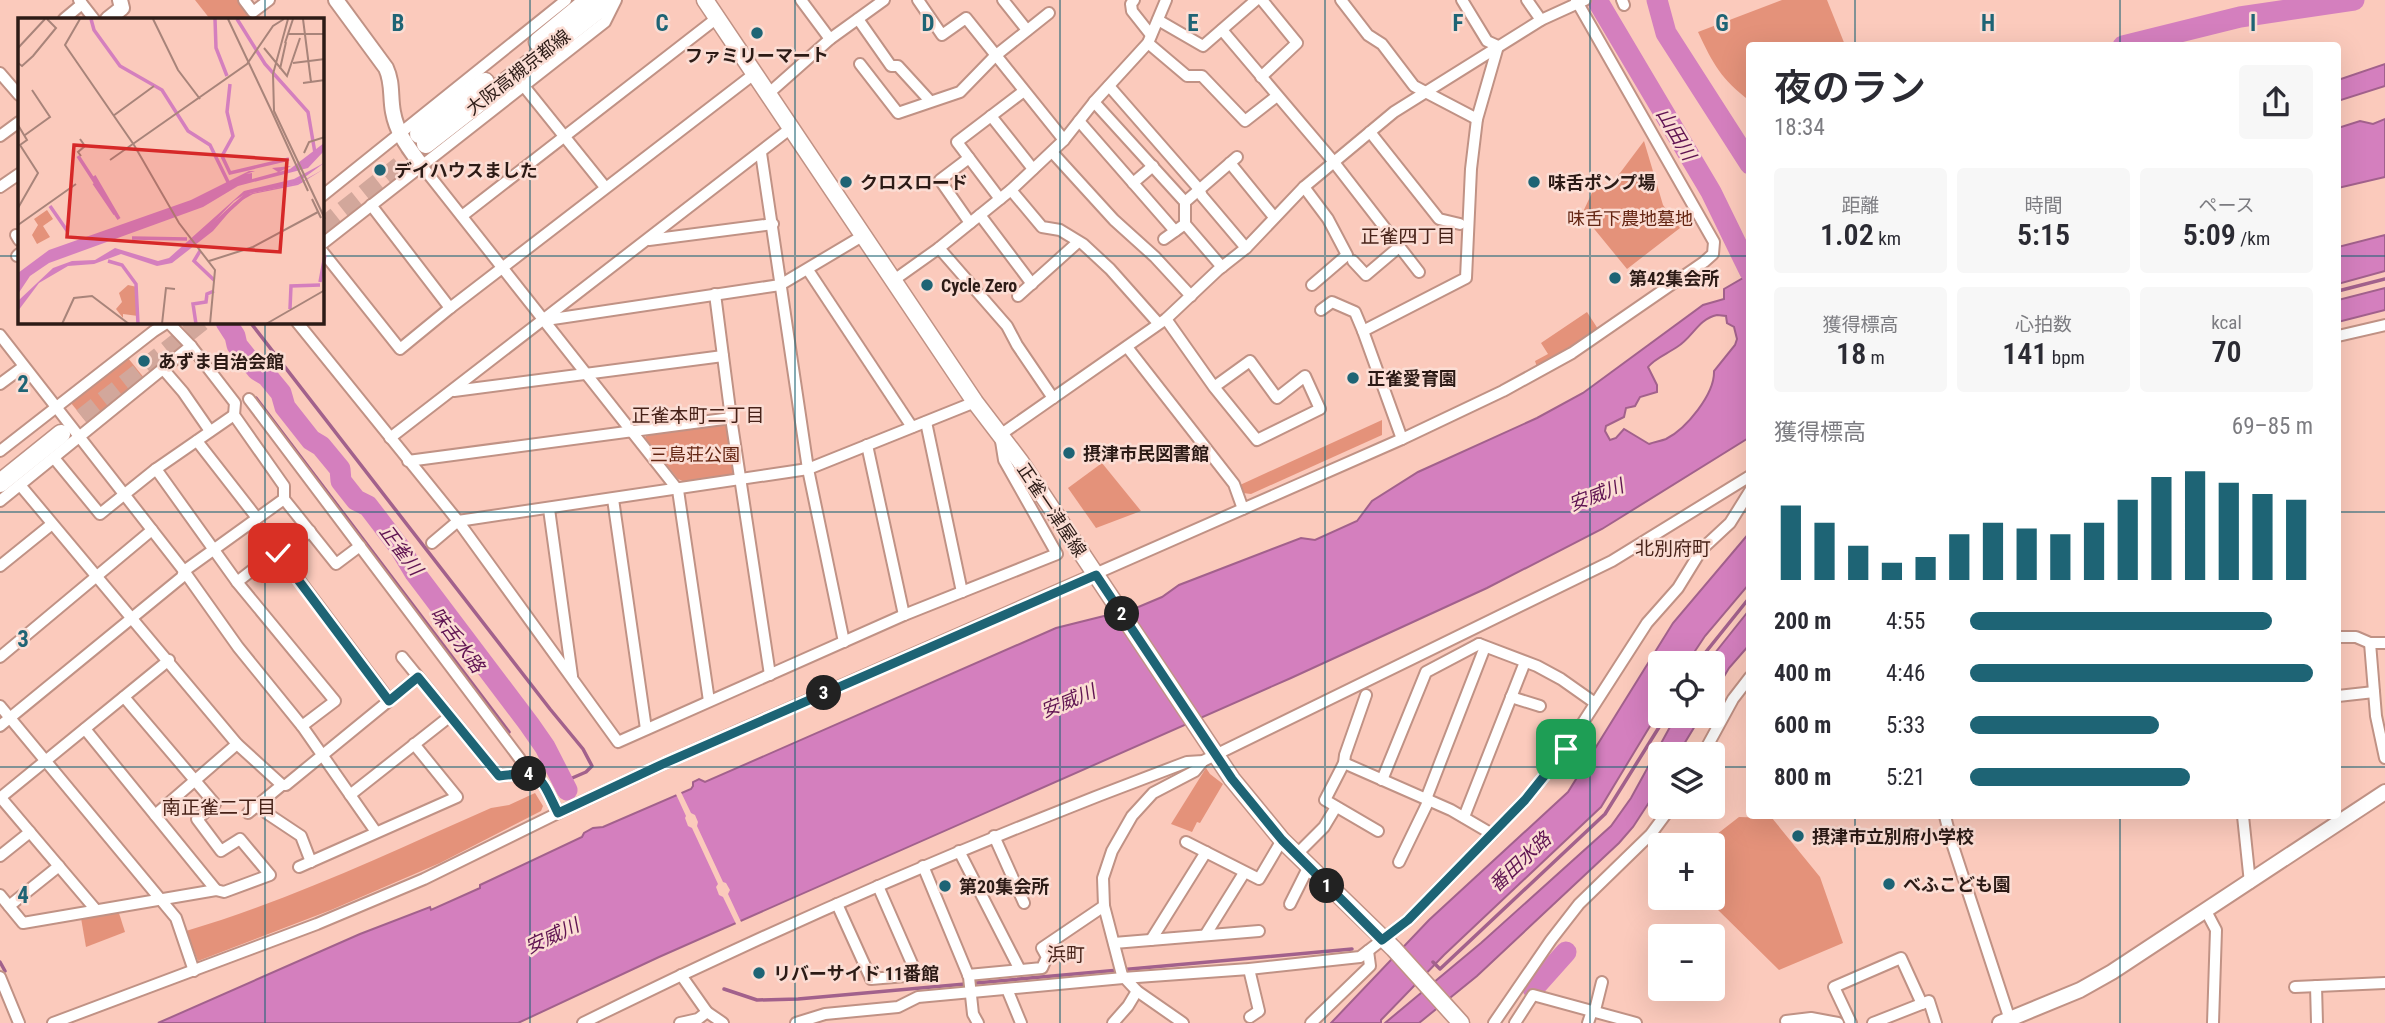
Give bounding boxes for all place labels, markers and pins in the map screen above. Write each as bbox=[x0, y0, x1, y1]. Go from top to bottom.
marker: ファミリーマート bbox=[749, 25, 765, 41]
place label: ファミリーマート bbox=[685, 45, 829, 66]
place label: デイハウスました bbox=[394, 160, 538, 181]
marker: デイハウスました bbox=[372, 162, 388, 178]
place label: クロスロード bbox=[860, 172, 968, 193]
place label: 味舌ポンプ場 bbox=[1548, 172, 1655, 193]
marker: クロスロード bbox=[838, 174, 854, 190]
marker: 味舌ポンプ場 bbox=[1526, 174, 1542, 190]
place label: 第42集会所 bbox=[1629, 268, 1719, 289]
marker: 第42集会所 bbox=[1607, 270, 1623, 286]
place label: Cycle Zero bbox=[941, 275, 1017, 296]
marker: Cycle Zero bbox=[919, 277, 935, 293]
place label: あずま自治会館 bbox=[158, 351, 284, 372]
marker: あずま自治会館 bbox=[136, 353, 152, 369]
place label: 正雀愛育園 bbox=[1367, 368, 1457, 389]
marker: 正雀愛育園 bbox=[1345, 370, 1361, 386]
place label: 摂津市民図書館 bbox=[1083, 443, 1209, 464]
marker: 摂津市民図書館 bbox=[1061, 445, 1077, 461]
pin bbox=[248, 523, 308, 583]
pin: 2 bbox=[1104, 596, 1140, 632]
pin: 3 bbox=[806, 676, 842, 710]
pin bbox=[1536, 719, 1596, 779]
pin: 4 bbox=[512, 756, 546, 792]
place label: 摂津市立別府小学校 bbox=[1812, 826, 1974, 847]
marker: 摂津市立別府小学校 bbox=[1790, 828, 1806, 844]
pin: 1 bbox=[1310, 868, 1344, 903]
place label: べふこども園 bbox=[1903, 874, 2011, 895]
place label: 第20集会所 bbox=[959, 876, 1049, 897]
marker: べふこども園 bbox=[1881, 876, 1897, 892]
marker: 第20集会所 bbox=[937, 878, 953, 894]
place label: リバーサイド 11番館 bbox=[773, 963, 939, 984]
marker: リバーサイド 11番館 bbox=[751, 965, 767, 981]

